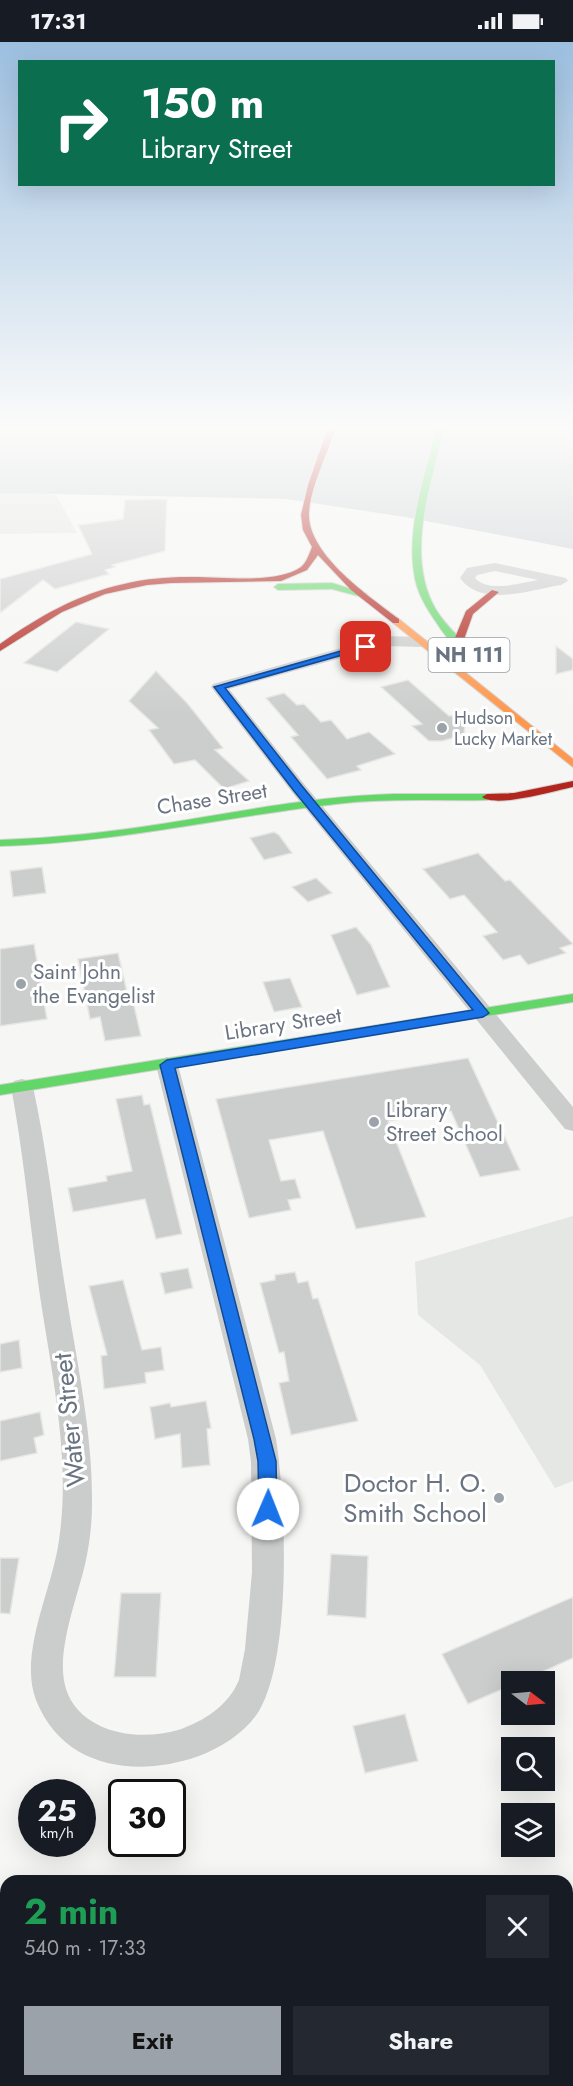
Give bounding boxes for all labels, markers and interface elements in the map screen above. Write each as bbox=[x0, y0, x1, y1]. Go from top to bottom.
text: 17:31 bbox=[30, 5, 86, 37]
text: 150 m bbox=[141, 73, 264, 134]
icon: right bbox=[42, 84, 120, 162]
text: Library Street bbox=[141, 129, 292, 168]
pin bbox=[340, 621, 391, 672]
icon: arrive bbox=[349, 630, 382, 663]
road number: NH 111 bbox=[428, 638, 510, 672]
place label: Hudson Lucky Market bbox=[454, 705, 553, 752]
marker: Hudson Lucky Market bbox=[435, 721, 449, 735]
street label: Chase Street bbox=[155, 775, 269, 823]
place label: Saint John the Evangelist bbox=[33, 957, 155, 1011]
marker: Saint John the Evangelist bbox=[14, 977, 28, 991]
street label: Library Street bbox=[223, 1000, 343, 1048]
place label: Library Street School bbox=[386, 1095, 503, 1149]
marker: Library Street School bbox=[367, 1115, 381, 1129]
street label: Water Street bbox=[43, 1351, 95, 1489]
place label: Doctor H. O. Smith School bbox=[343, 1464, 487, 1532]
position arrow bbox=[236, 1477, 300, 1541]
marker: Doctor H. O. Smith School bbox=[492, 1491, 506, 1505]
north arrow bbox=[501, 1671, 555, 1725]
map controls bbox=[501, 1671, 555, 1857]
button: search bbox=[501, 1737, 555, 1791]
speed limit sign: 30 bbox=[108, 1779, 186, 1857]
text: 25 bbox=[37, 1789, 77, 1832]
button: layers bbox=[501, 1803, 555, 1857]
text: km/h bbox=[40, 1822, 74, 1844]
text: 2 min bbox=[24, 1885, 119, 1937]
button: close bbox=[486, 1895, 549, 1958]
text: 540 m · 17:33 bbox=[24, 1934, 146, 1963]
button: Exit bbox=[24, 2006, 281, 2075]
button: Share bbox=[293, 2006, 549, 2075]

